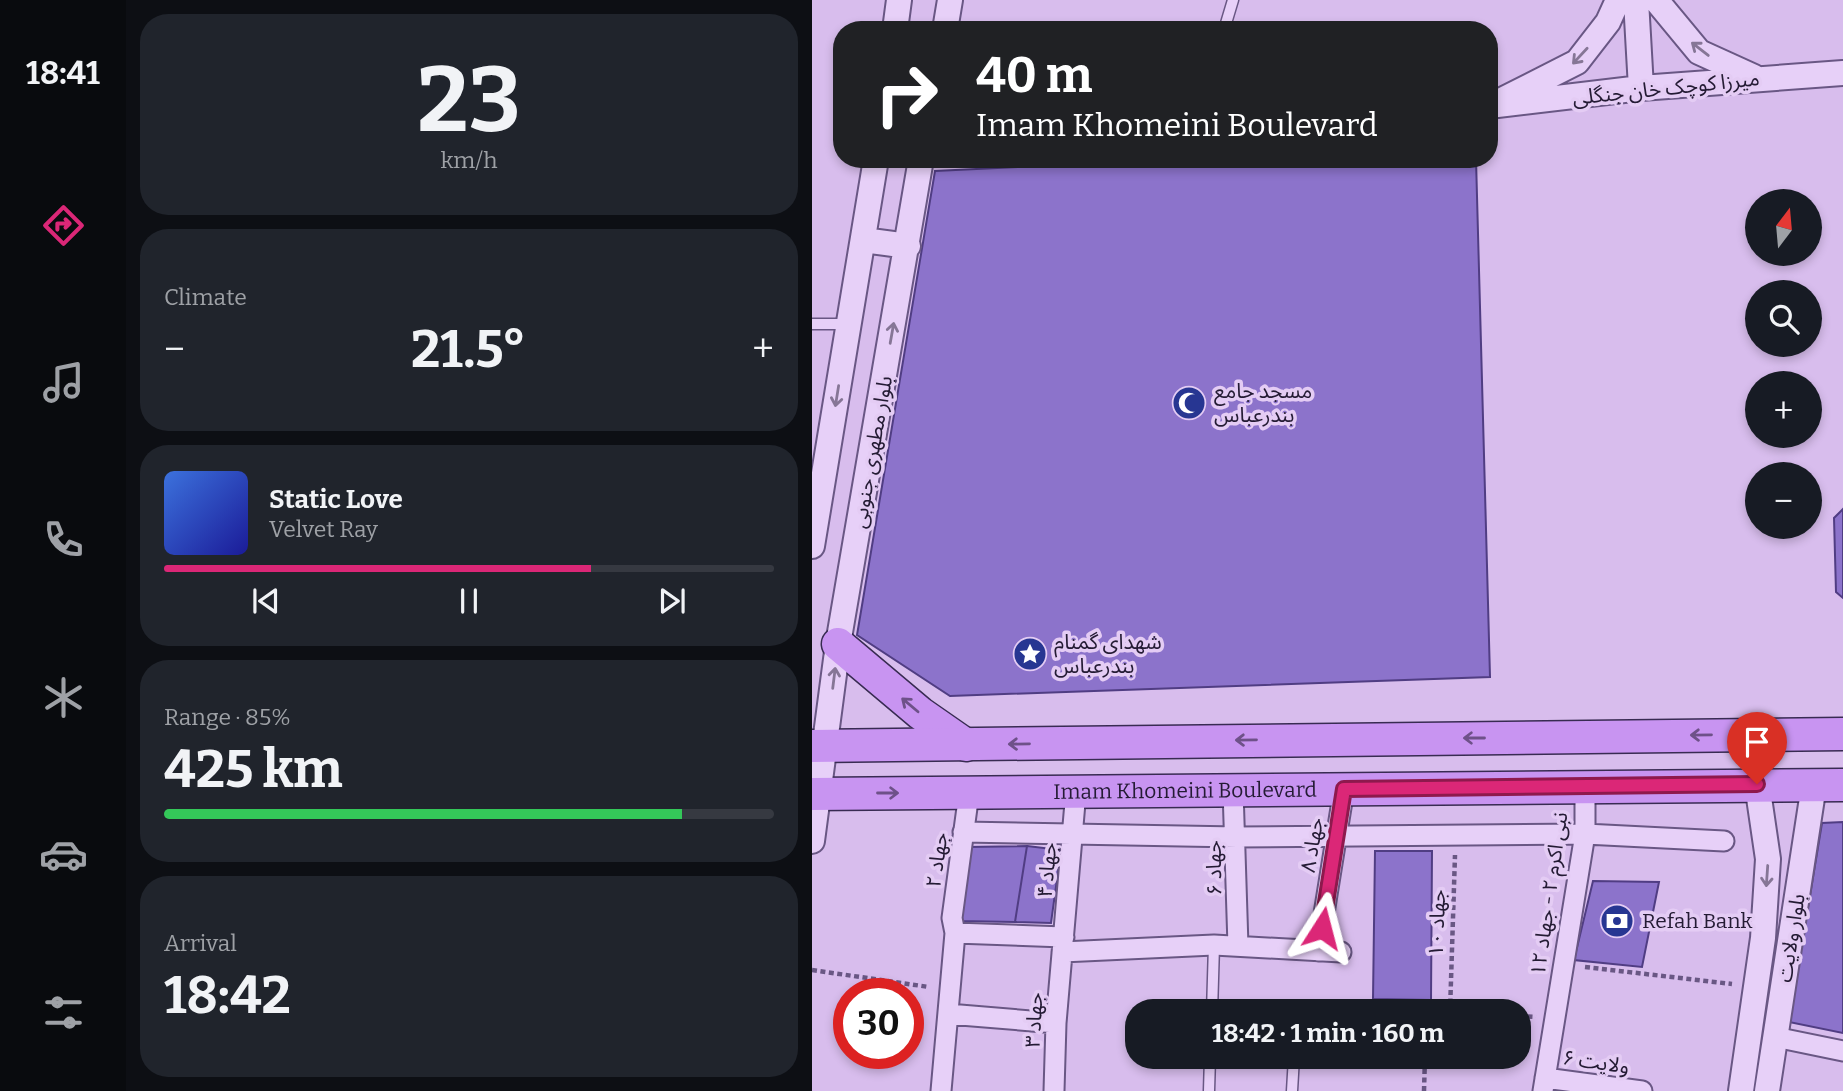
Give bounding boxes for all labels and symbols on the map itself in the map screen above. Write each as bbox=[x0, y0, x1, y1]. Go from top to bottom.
one-way arrow bbox=[1690, 42, 1709, 57]
one-way arrow bbox=[1572, 47, 1588, 65]
street label: میرزا کوچک خان جنگلی bbox=[1571, 65, 1761, 111]
north arrow bbox=[1745, 189, 1822, 266]
one-way arrow bbox=[886, 322, 899, 345]
street label: بلوار مطهری جنوبی bbox=[846, 374, 898, 530]
place label: مسجد جامع بندرعباس bbox=[1214, 378, 1312, 428]
one-way arrow bbox=[830, 384, 843, 407]
mosque icon: مسجد جامع بندرعباس bbox=[1170, 384, 1208, 422]
place label: شهدای گمنام بندرعباس bbox=[1054, 629, 1162, 679]
place icon: شهدای گمنام بندرعباس bbox=[1011, 635, 1049, 673]
one-way arrow bbox=[828, 667, 841, 690]
one-way arrow bbox=[902, 697, 920, 713]
pin bbox=[1727, 712, 1787, 784]
one-way arrow bbox=[1690, 729, 1713, 742]
one-way arrow bbox=[1463, 731, 1486, 745]
one-way arrow bbox=[1235, 733, 1258, 747]
one-way arrow bbox=[1008, 737, 1031, 751]
street label: Imam Khomeini Boulevard bbox=[1053, 777, 1317, 805]
one-way arrow bbox=[876, 786, 899, 800]
street label: نبی اکرم ۲ - جهاد ۱۲ bbox=[1525, 810, 1576, 978]
street label: جهاد ۸ bbox=[1295, 816, 1329, 874]
street label: جهاد ۲ bbox=[920, 831, 954, 889]
street label: جهاد ۶ bbox=[1201, 840, 1227, 896]
street label: جهاد ۴ bbox=[1032, 841, 1062, 899]
one-way arrow bbox=[1760, 864, 1773, 887]
street label: جهاد ۱۰ bbox=[1423, 889, 1451, 957]
position arrow bbox=[1285, 891, 1359, 965]
street label: بلوار ولایت bbox=[1771, 892, 1811, 984]
bank icon: Refah Bank bbox=[1598, 902, 1636, 940]
place label: Refah Bank bbox=[1642, 908, 1753, 934]
speed limit sign: 30 bbox=[833, 978, 924, 1069]
street label: جهاد ۳ bbox=[1020, 992, 1048, 1048]
street label: ولایت ۶ bbox=[1561, 1044, 1631, 1080]

